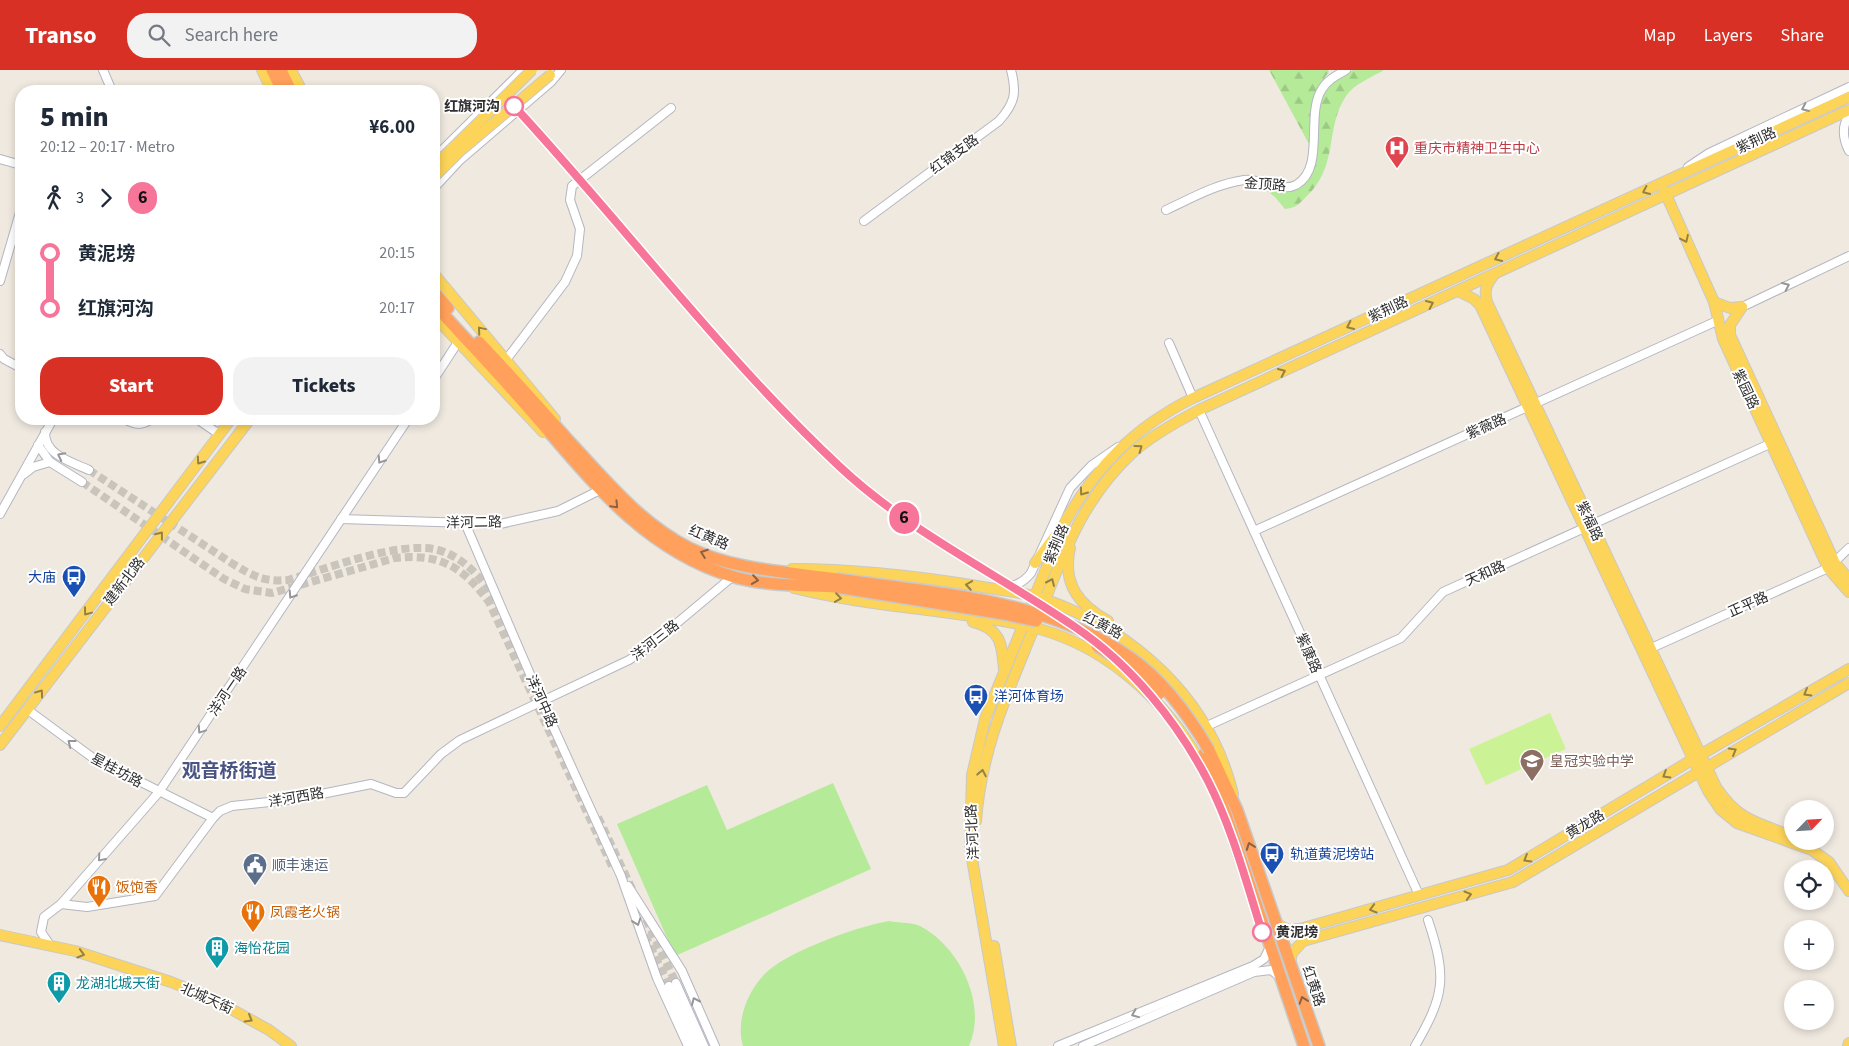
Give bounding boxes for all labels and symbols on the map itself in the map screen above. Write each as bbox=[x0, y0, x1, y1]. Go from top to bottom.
marker: 红旗河沟 bbox=[504, 96, 524, 116]
place label: 红旗河沟 bbox=[444, 97, 500, 117]
one-way arrow bbox=[1801, 102, 1810, 112]
street label: 紫荆路 bbox=[1733, 123, 1780, 159]
street label: 红锦支路 bbox=[926, 130, 983, 179]
hospital icon: 重庆市精神卫生中心 bbox=[1384, 135, 1410, 169]
place label: 重庆市精神卫生中心 bbox=[1414, 139, 1540, 159]
street label: 金顶路 bbox=[1243, 174, 1287, 196]
one-way arrow bbox=[1642, 184, 1651, 195]
one-way arrow bbox=[1678, 234, 1689, 243]
one-way arrow bbox=[1494, 252, 1503, 263]
one-way arrow bbox=[1781, 282, 1790, 292]
street label: 紫荆路 bbox=[1365, 292, 1412, 328]
one-way arrow bbox=[1425, 300, 1434, 310]
one-way arrow bbox=[1346, 319, 1355, 330]
one-way arrow bbox=[478, 327, 487, 336]
street label: 紫园路 bbox=[1727, 366, 1763, 413]
one-way arrow bbox=[1277, 367, 1286, 378]
street label: 紫薇路 bbox=[1463, 409, 1510, 445]
one-way arrow bbox=[1133, 445, 1143, 454]
one-way arrow bbox=[57, 452, 66, 462]
one-way arrow bbox=[378, 454, 387, 463]
one-way arrow bbox=[197, 455, 206, 465]
one-way arrow bbox=[1080, 486, 1089, 496]
street label: 紫福路 bbox=[1571, 498, 1607, 545]
one-way arrow bbox=[609, 499, 618, 508]
line badge: 6 bbox=[888, 502, 920, 534]
street label: 洋河二路 bbox=[446, 513, 502, 533]
street label: 红黄路 bbox=[685, 521, 732, 555]
street label: 紫荆路 bbox=[1040, 521, 1074, 568]
one-way arrow bbox=[154, 532, 162, 541]
one-way arrow bbox=[700, 549, 708, 559]
street label: 建新北路 bbox=[100, 553, 150, 610]
street label: 天和路 bbox=[1462, 556, 1509, 592]
bus stop icon: 大庙 bbox=[61, 564, 87, 598]
place label: 大庙 bbox=[28, 568, 56, 588]
one-way arrow bbox=[751, 575, 760, 585]
one-way arrow bbox=[1044, 578, 1055, 587]
one-way arrow bbox=[965, 580, 973, 591]
street label: 正平路 bbox=[1725, 587, 1772, 623]
one-way arrow bbox=[288, 590, 298, 599]
one-way arrow bbox=[834, 593, 843, 603]
one-way arrow bbox=[84, 606, 93, 616]
street label: 红黄路 bbox=[1079, 607, 1126, 644]
street label: 洋河三路 bbox=[627, 616, 684, 666]
street label: 紫康路 bbox=[1290, 630, 1326, 677]
street label: 洋河一路 bbox=[204, 663, 252, 720]
street label: 洋河中路 bbox=[521, 672, 562, 731]
bus stop icon: 洋河体育场 bbox=[963, 683, 989, 717]
place label: 洋河体育场 bbox=[994, 687, 1064, 707]
one-way arrow bbox=[1803, 687, 1812, 697]
one-way arrow bbox=[34, 689, 43, 699]
one-way arrow bbox=[198, 724, 207, 734]
one-way arrow bbox=[68, 740, 77, 748]
school or university icon: 皇冠实验中学 bbox=[1519, 748, 1545, 782]
one-way arrow bbox=[1727, 748, 1736, 758]
street label: 星桂坊路 bbox=[87, 749, 146, 793]
place label: 皇冠实验中学 bbox=[1550, 752, 1634, 772]
district label: 观音桥街道 bbox=[181, 758, 277, 785]
one-way arrow bbox=[976, 769, 986, 778]
one-way arrow bbox=[1663, 769, 1672, 779]
street label: 洋河西路 bbox=[267, 783, 325, 813]
north arrow bbox=[1784, 800, 1834, 850]
street label: 洋河北路 bbox=[962, 803, 984, 860]
street label: 黄龙路 bbox=[1562, 805, 1609, 844]
bus stop icon: 轨道黄泥塝站 bbox=[1259, 841, 1285, 875]
one-way arrow bbox=[1246, 842, 1256, 851]
place label: 轨道黄泥塝站 bbox=[1290, 845, 1374, 865]
public building icon: 顺丰速运 bbox=[242, 852, 268, 886]
one-way arrow bbox=[1524, 852, 1533, 862]
one-way arrow bbox=[98, 853, 107, 862]
place label: 顺丰速运 bbox=[272, 856, 328, 876]
restaurant icon: 饭饱香 bbox=[86, 874, 112, 908]
place label: 饭饱香 bbox=[116, 878, 158, 898]
one-way arrow bbox=[1463, 890, 1471, 900]
restaurant icon: 凤霞老火锅 bbox=[240, 899, 266, 933]
place label: 凤霞老火锅 bbox=[270, 903, 340, 923]
one-way arrow bbox=[1369, 903, 1378, 913]
one-way arrow bbox=[631, 918, 641, 926]
marker: 黄泥塝 bbox=[1252, 922, 1272, 942]
place label: 黄泥塝 bbox=[1276, 923, 1318, 943]
building icon: 海怡花园 bbox=[204, 935, 230, 969]
place label: 海怡花园 bbox=[234, 939, 290, 959]
one-way arrow bbox=[77, 948, 85, 958]
street label: 红黄路 bbox=[1297, 963, 1329, 1009]
building icon: 龙湖北城天街 bbox=[46, 970, 72, 1004]
place label: 龙湖北城天街 bbox=[76, 974, 160, 994]
street label: 北城天街 bbox=[177, 978, 236, 1019]
one-way arrow bbox=[1299, 996, 1309, 1004]
one-way arrow bbox=[691, 997, 702, 1006]
one-way arrow bbox=[1131, 1008, 1140, 1019]
one-way arrow bbox=[243, 1012, 252, 1022]

